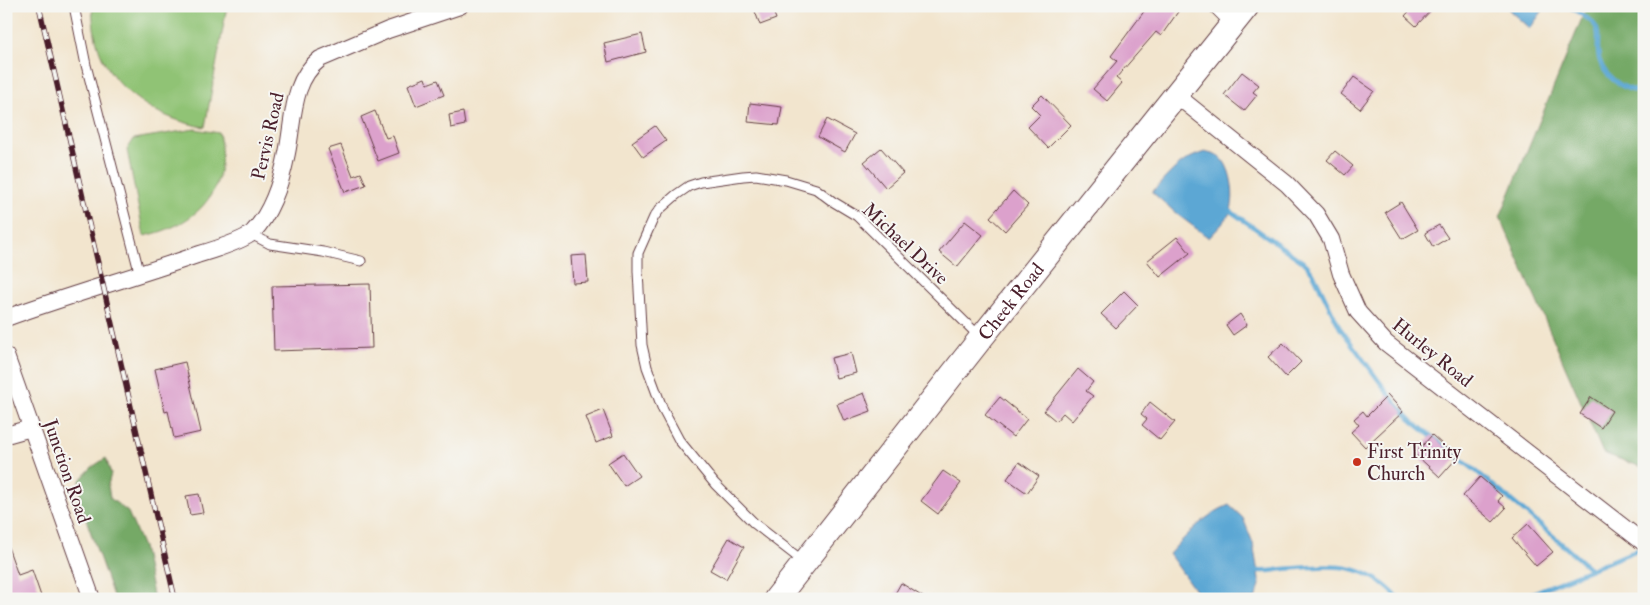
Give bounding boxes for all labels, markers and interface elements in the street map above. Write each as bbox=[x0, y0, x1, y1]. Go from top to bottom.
street label: Pervis Road bbox=[246, 89, 290, 182]
street label: Michael Drive bbox=[857, 198, 953, 290]
street label: Cheek Road bbox=[973, 258, 1050, 346]
street label: Hurley Road bbox=[1387, 313, 1478, 393]
street label: Junction Road bbox=[38, 415, 96, 527]
place label: First Trinity Church bbox=[1367, 440, 1462, 486]
marker: First Trinity Church bbox=[1351, 456, 1363, 468]

